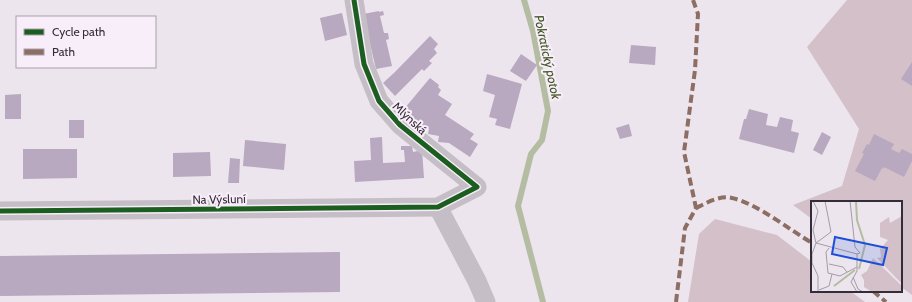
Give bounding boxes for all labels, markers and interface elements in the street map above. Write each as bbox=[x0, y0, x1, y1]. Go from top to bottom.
water label: Pokratický potok bbox=[531, 13, 565, 101]
legend bbox=[16, 16, 156, 68]
text: Cycle path bbox=[52, 24, 105, 39]
text: Path bbox=[52, 44, 75, 59]
street label: Mlýnská bbox=[390, 98, 430, 138]
street label: Na Výsluní bbox=[192, 191, 246, 207]
inset map bbox=[811, 201, 902, 292]

